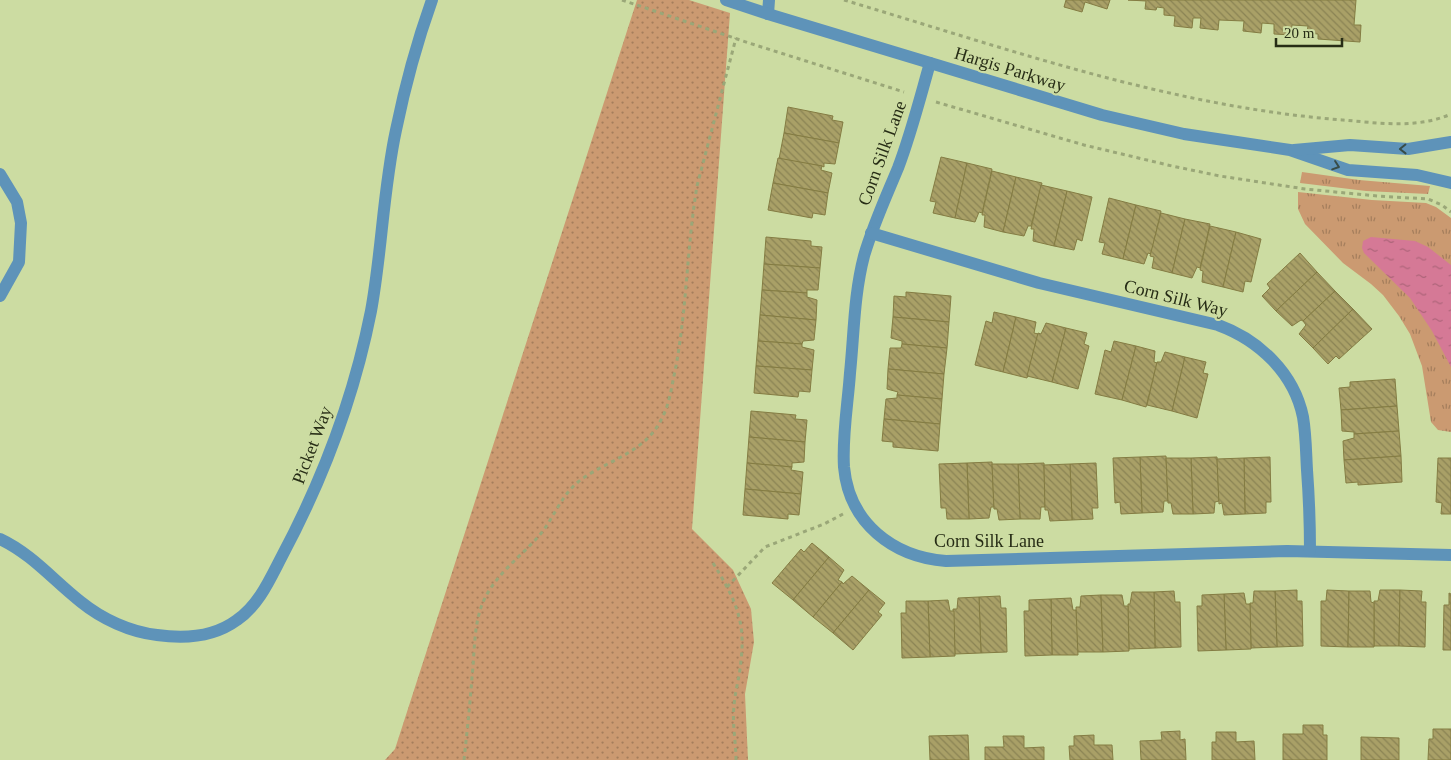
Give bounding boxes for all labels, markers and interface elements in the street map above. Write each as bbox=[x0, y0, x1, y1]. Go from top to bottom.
scale bar bbox=[1276, 15, 1342, 47]
text: 20 m bbox=[1284, 25, 1315, 41]
street label: Hargis Parkway bbox=[952, 43, 1068, 95]
street label: Corn Silk Lane bbox=[854, 98, 910, 208]
one-way arrow bbox=[1399, 143, 1407, 154]
one-way arrow bbox=[1331, 160, 1340, 170]
street label: Corn Silk Way bbox=[1122, 275, 1230, 321]
street label: Picket Way bbox=[288, 403, 336, 487]
street label: Corn Silk Lane bbox=[934, 531, 1044, 551]

